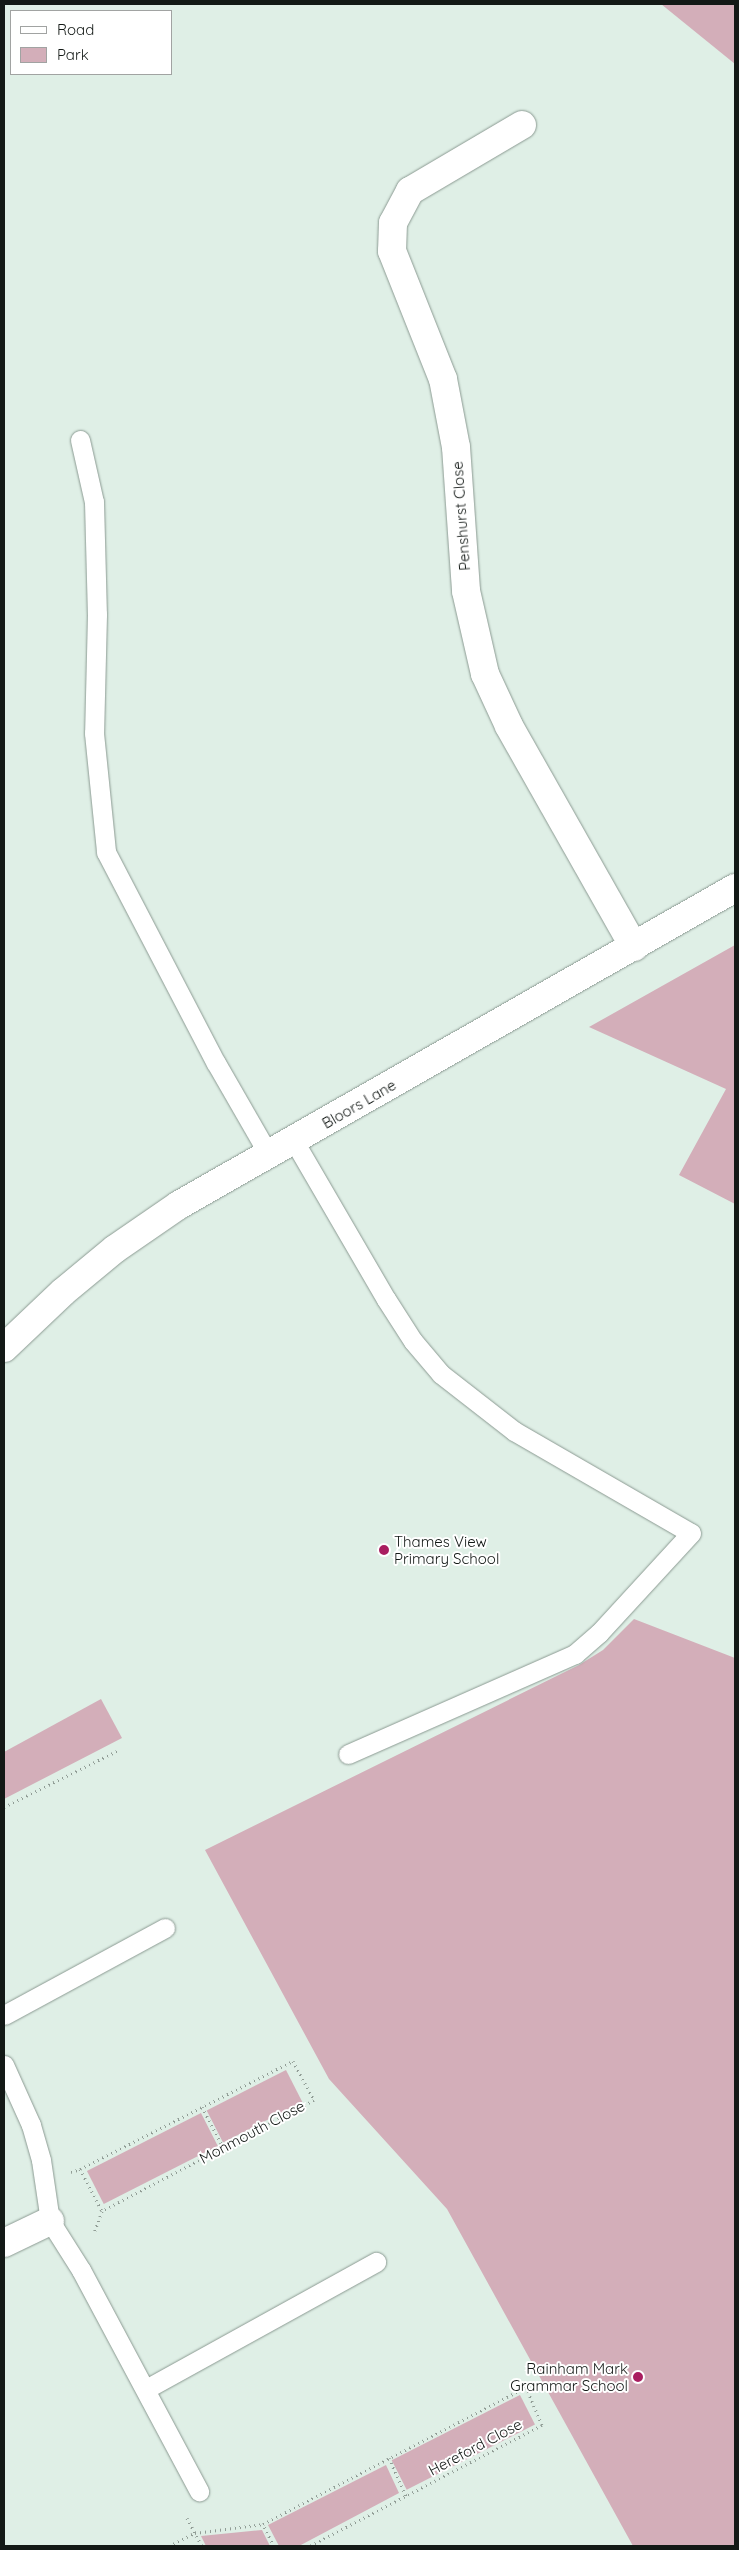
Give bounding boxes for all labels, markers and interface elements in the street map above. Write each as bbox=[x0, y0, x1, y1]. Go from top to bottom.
legend bbox=[10, 10, 172, 75]
text: Road bbox=[57, 20, 94, 39]
text: Park bbox=[57, 45, 89, 64]
street label: Penshurst Close bbox=[448, 461, 474, 571]
street label: Bloors Lane bbox=[319, 1076, 399, 1132]
place label: Thames View Primary School bbox=[394, 1532, 499, 1567]
marker: Thames View Primary School bbox=[378, 1544, 390, 1556]
street label: Monmouth Close bbox=[196, 2097, 308, 2167]
place label: Rainham Mark Grammar School bbox=[510, 2359, 628, 2394]
marker: Rainham Mark Grammar School bbox=[632, 2371, 644, 2383]
street label: Hereford Close bbox=[425, 2415, 525, 2479]

